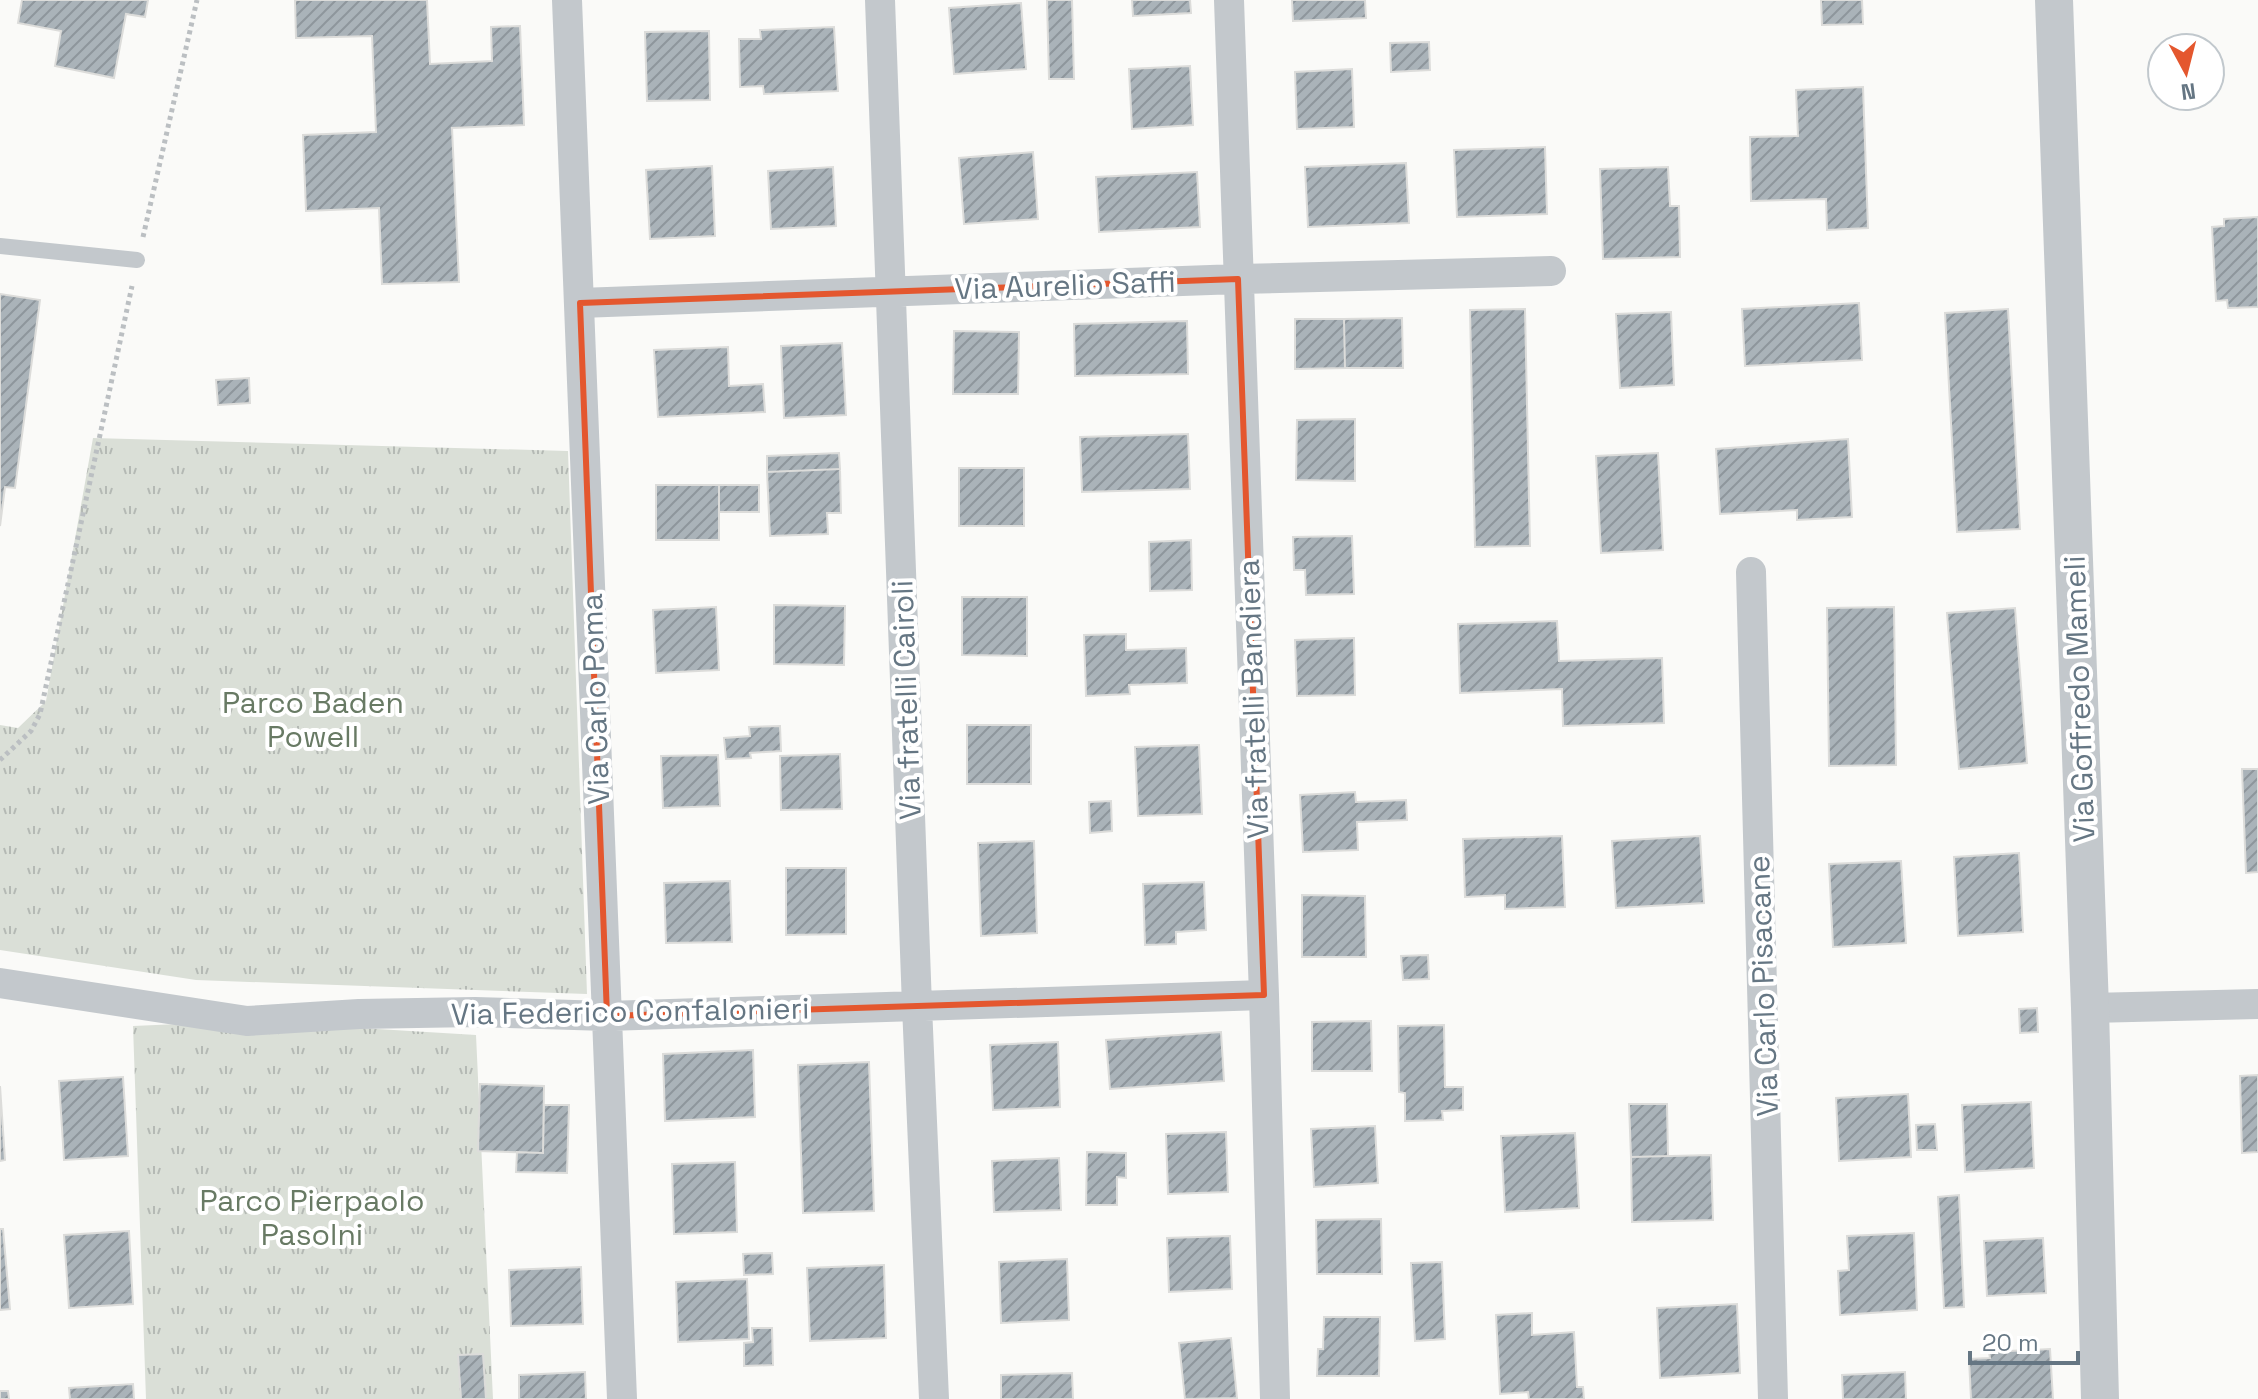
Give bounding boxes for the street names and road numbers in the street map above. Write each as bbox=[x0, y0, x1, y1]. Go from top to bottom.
street label: Via Aurelio Saffi bbox=[954, 262, 1176, 308]
street label: Via Goffredo Mameli bbox=[2055, 555, 2103, 843]
street label: Via fratelli Bandiera bbox=[1229, 558, 1277, 840]
street label: Via fratelli Cairoli bbox=[882, 579, 930, 821]
street label: Via Carlo Poma bbox=[572, 593, 618, 805]
street label: Via Carlo Pisacane bbox=[1739, 855, 1787, 1117]
street label: Via Federico Confalonieri bbox=[450, 988, 810, 1034]

